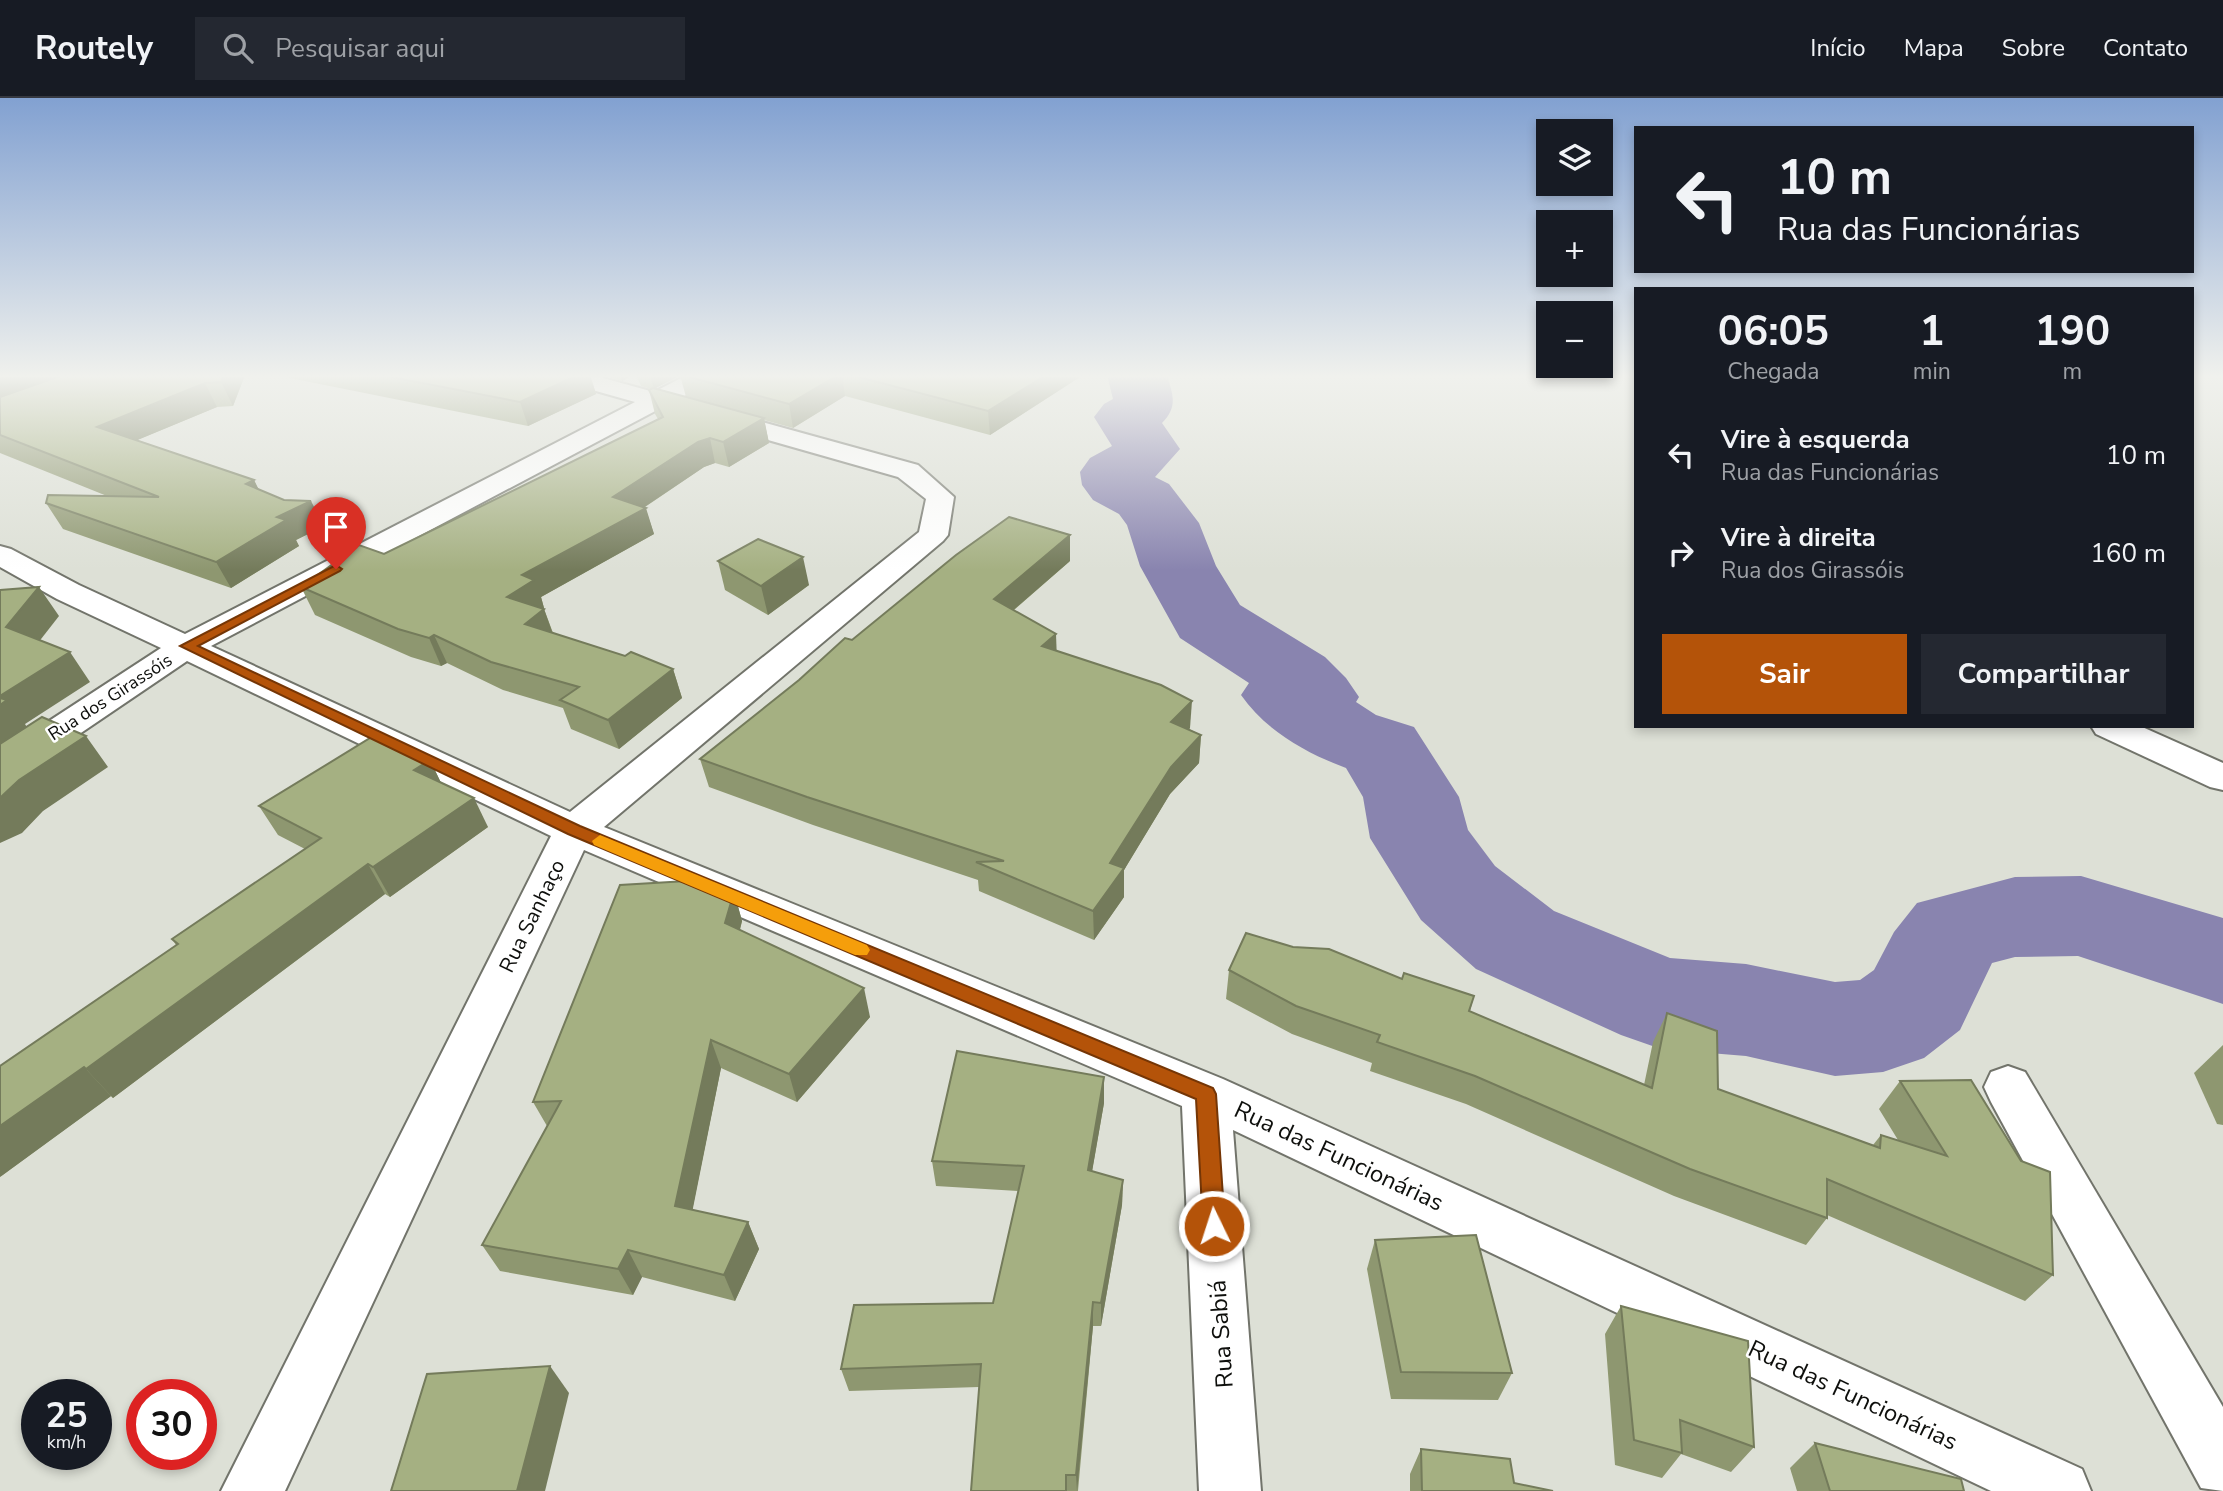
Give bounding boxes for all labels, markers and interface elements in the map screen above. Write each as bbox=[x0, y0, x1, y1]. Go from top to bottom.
search box bbox=[195, 17, 685, 80]
text: Routely bbox=[35, 26, 153, 71]
icon: search bbox=[219, 29, 257, 67]
text: Pesquisar aqui bbox=[275, 31, 445, 66]
text: Início bbox=[1810, 32, 1866, 64]
text: Mapa bbox=[1904, 32, 1964, 64]
text: Sobre bbox=[2002, 32, 2065, 64]
text: Contato bbox=[2103, 32, 2188, 64]
map controls bbox=[1536, 119, 1613, 378]
button: layers bbox=[1536, 119, 1613, 196]
text: 10 m bbox=[1777, 144, 1892, 211]
icon: left bbox=[1662, 154, 1753, 245]
text: Rua das Funcionárias bbox=[1777, 208, 2080, 251]
button: + bbox=[1536, 210, 1613, 287]
button: − bbox=[1536, 301, 1613, 378]
text: 06:05 bbox=[1718, 303, 1829, 360]
text: 1 bbox=[1919, 303, 1944, 360]
text: 190 bbox=[2035, 303, 2110, 360]
text: Chegada bbox=[1727, 356, 1819, 387]
text: min bbox=[1913, 356, 1951, 387]
text: m bbox=[2063, 356, 2082, 387]
text: Vire à esquerda bbox=[1721, 422, 1910, 457]
icon: left bbox=[1662, 436, 1700, 474]
text: 10 m bbox=[2106, 438, 2166, 473]
text: Rua das Funcionárias bbox=[1721, 457, 1939, 488]
pin bbox=[306, 497, 366, 569]
icon: arrive bbox=[317, 508, 355, 546]
text: Vire à direita bbox=[1721, 520, 1876, 555]
icon: right bbox=[1662, 534, 1700, 572]
text: 160 m bbox=[2090, 536, 2166, 571]
text: Rua dos Girassóis bbox=[1721, 555, 1904, 586]
button: Sair bbox=[1662, 634, 1907, 714]
button: Compartilhar bbox=[1921, 634, 2166, 714]
street label: Rua dos Girassóis bbox=[43, 648, 177, 746]
street label: Rua Sanhaço bbox=[493, 855, 571, 977]
street label: Rua das Funcionárias bbox=[1229, 1093, 1449, 1219]
position arrow bbox=[1177, 1189, 1251, 1263]
street label: Rua Sabiá bbox=[1201, 1279, 1241, 1389]
street label: Rua das Funcionárias bbox=[1743, 1332, 1963, 1458]
speed limit sign: 30 bbox=[126, 1379, 217, 1470]
text: 25 bbox=[45, 1392, 88, 1439]
text: km/h bbox=[47, 1430, 86, 1454]

